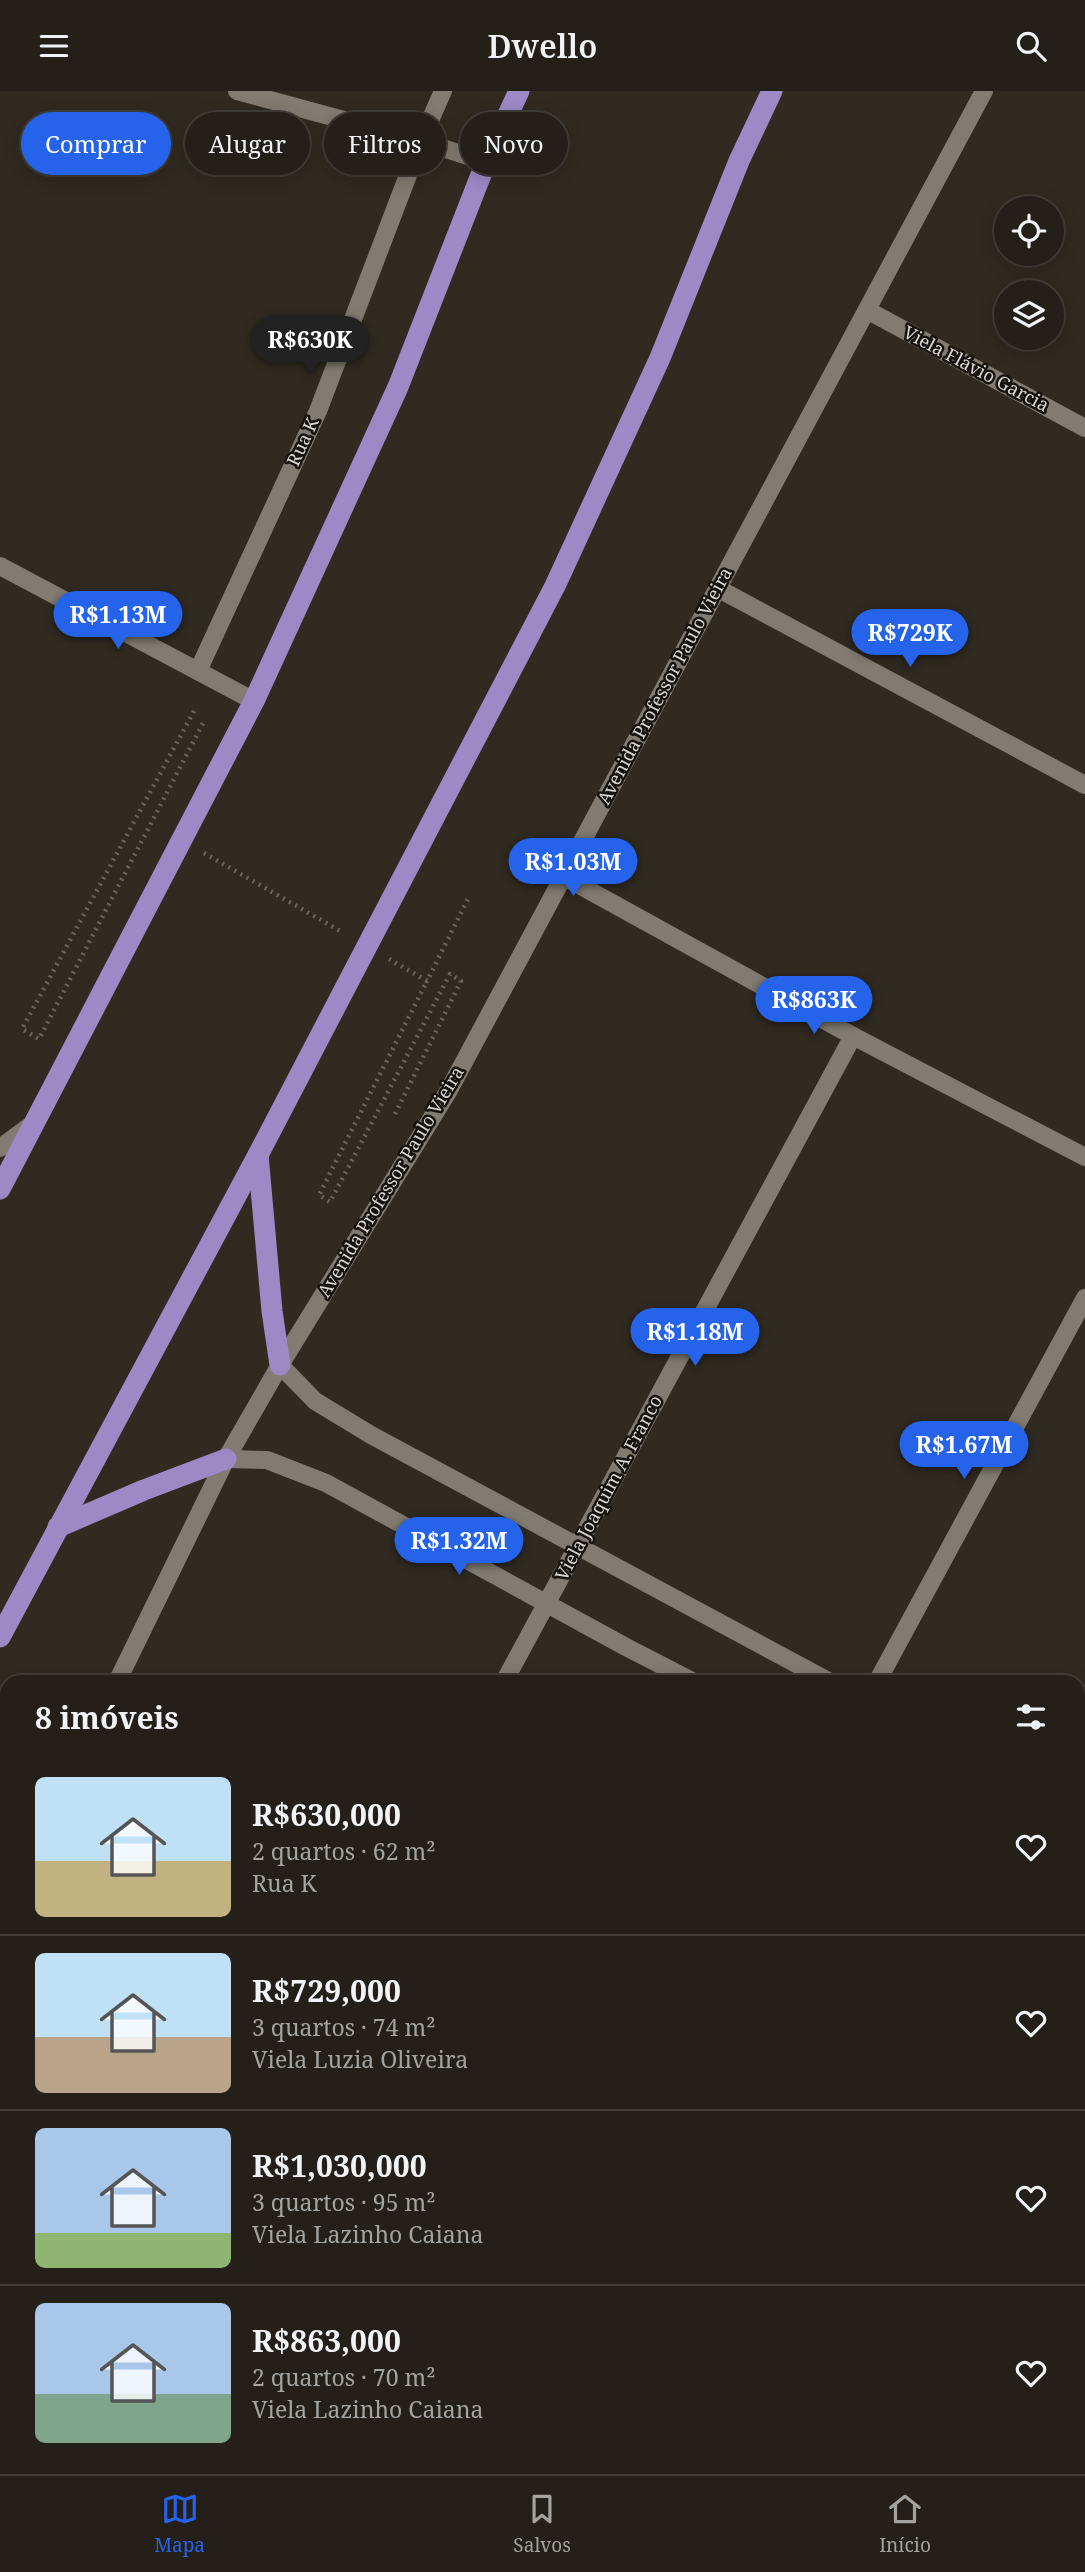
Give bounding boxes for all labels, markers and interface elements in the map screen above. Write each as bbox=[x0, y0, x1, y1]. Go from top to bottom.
text: Dwello bbox=[487, 24, 598, 67]
icon: menu bbox=[35, 27, 73, 65]
icon: search bbox=[1012, 27, 1050, 65]
chip: Comprar bbox=[21, 112, 171, 175]
chip: Alugar bbox=[185, 112, 310, 175]
chip: Filtros bbox=[324, 112, 446, 175]
chip: Novo bbox=[460, 112, 568, 175]
map controls bbox=[994, 196, 1064, 350]
button: locate bbox=[994, 196, 1064, 266]
button: layers bbox=[994, 280, 1064, 350]
pin: R$630K bbox=[253, 317, 367, 376]
street label: Viela Flávio Garcia bbox=[899, 320, 1054, 417]
text: R$630K bbox=[267, 323, 353, 355]
street label: Rua K bbox=[281, 413, 324, 470]
street label: Avenida Professor Paulo Vieira bbox=[591, 563, 737, 808]
pin: R$1.13M bbox=[53, 591, 183, 651]
text: R$1.13M bbox=[69, 598, 167, 630]
pin: R$729K bbox=[853, 609, 967, 669]
text: R$729K bbox=[867, 616, 953, 648]
pin: R$1.03M bbox=[508, 839, 638, 898]
text: R$1.03M bbox=[524, 845, 622, 877]
pin: R$863K bbox=[757, 977, 871, 1036]
text: R$863K bbox=[771, 983, 857, 1015]
street label: Avenida Professor Paulo Vieira bbox=[312, 1062, 469, 1301]
pin: R$1.18M bbox=[630, 1309, 760, 1368]
text: R$1.18M bbox=[646, 1315, 744, 1347]
street label: Viela Joaquim A. Franco bbox=[549, 1391, 667, 1584]
pin: R$1.67M bbox=[899, 1421, 1029, 1481]
text: R$1.67M bbox=[915, 1428, 1013, 1460]
pin: R$1.32M bbox=[394, 1517, 524, 1577]
text: R$1.32M bbox=[410, 1524, 508, 1556]
text: 8 imóveis bbox=[35, 1697, 179, 1738]
icon: filters bbox=[1012, 1698, 1050, 1736]
text: R$630,000 bbox=[252, 1794, 401, 1835]
icon: home bbox=[91, 1805, 175, 1889]
icon: heart bbox=[1012, 1828, 1050, 1866]
text: 2 quartos · 62 m² bbox=[252, 1835, 435, 1867]
text: Rua K bbox=[252, 1867, 317, 1899]
text: R$729,000 bbox=[252, 1970, 401, 2011]
icon: home bbox=[91, 1981, 175, 2065]
icon: heart bbox=[1012, 2004, 1050, 2042]
text: 3 quartos · 74 m² bbox=[252, 2011, 435, 2043]
text: Viela Luzia Oliveira bbox=[252, 2043, 468, 2075]
text: R$1,030,000 bbox=[252, 2145, 427, 2186]
icon: home bbox=[91, 2156, 175, 2240]
icon: heart bbox=[1012, 2179, 1050, 2217]
text: 3 quartos · 95 m² bbox=[252, 2186, 435, 2218]
text: Viela Lazinho Caiana bbox=[252, 2218, 484, 2250]
text: R$863,000 bbox=[252, 2320, 401, 2361]
icon: home bbox=[91, 2331, 175, 2415]
icon: heart bbox=[1012, 2354, 1050, 2392]
text: 2 quartos · 70 m² bbox=[252, 2361, 435, 2393]
text: Viela Lazinho Caiana bbox=[252, 2393, 484, 2425]
tab: Mapa bbox=[154, 2490, 205, 2558]
tab: Salvos bbox=[513, 2490, 571, 2558]
tab: Início bbox=[879, 2490, 931, 2558]

